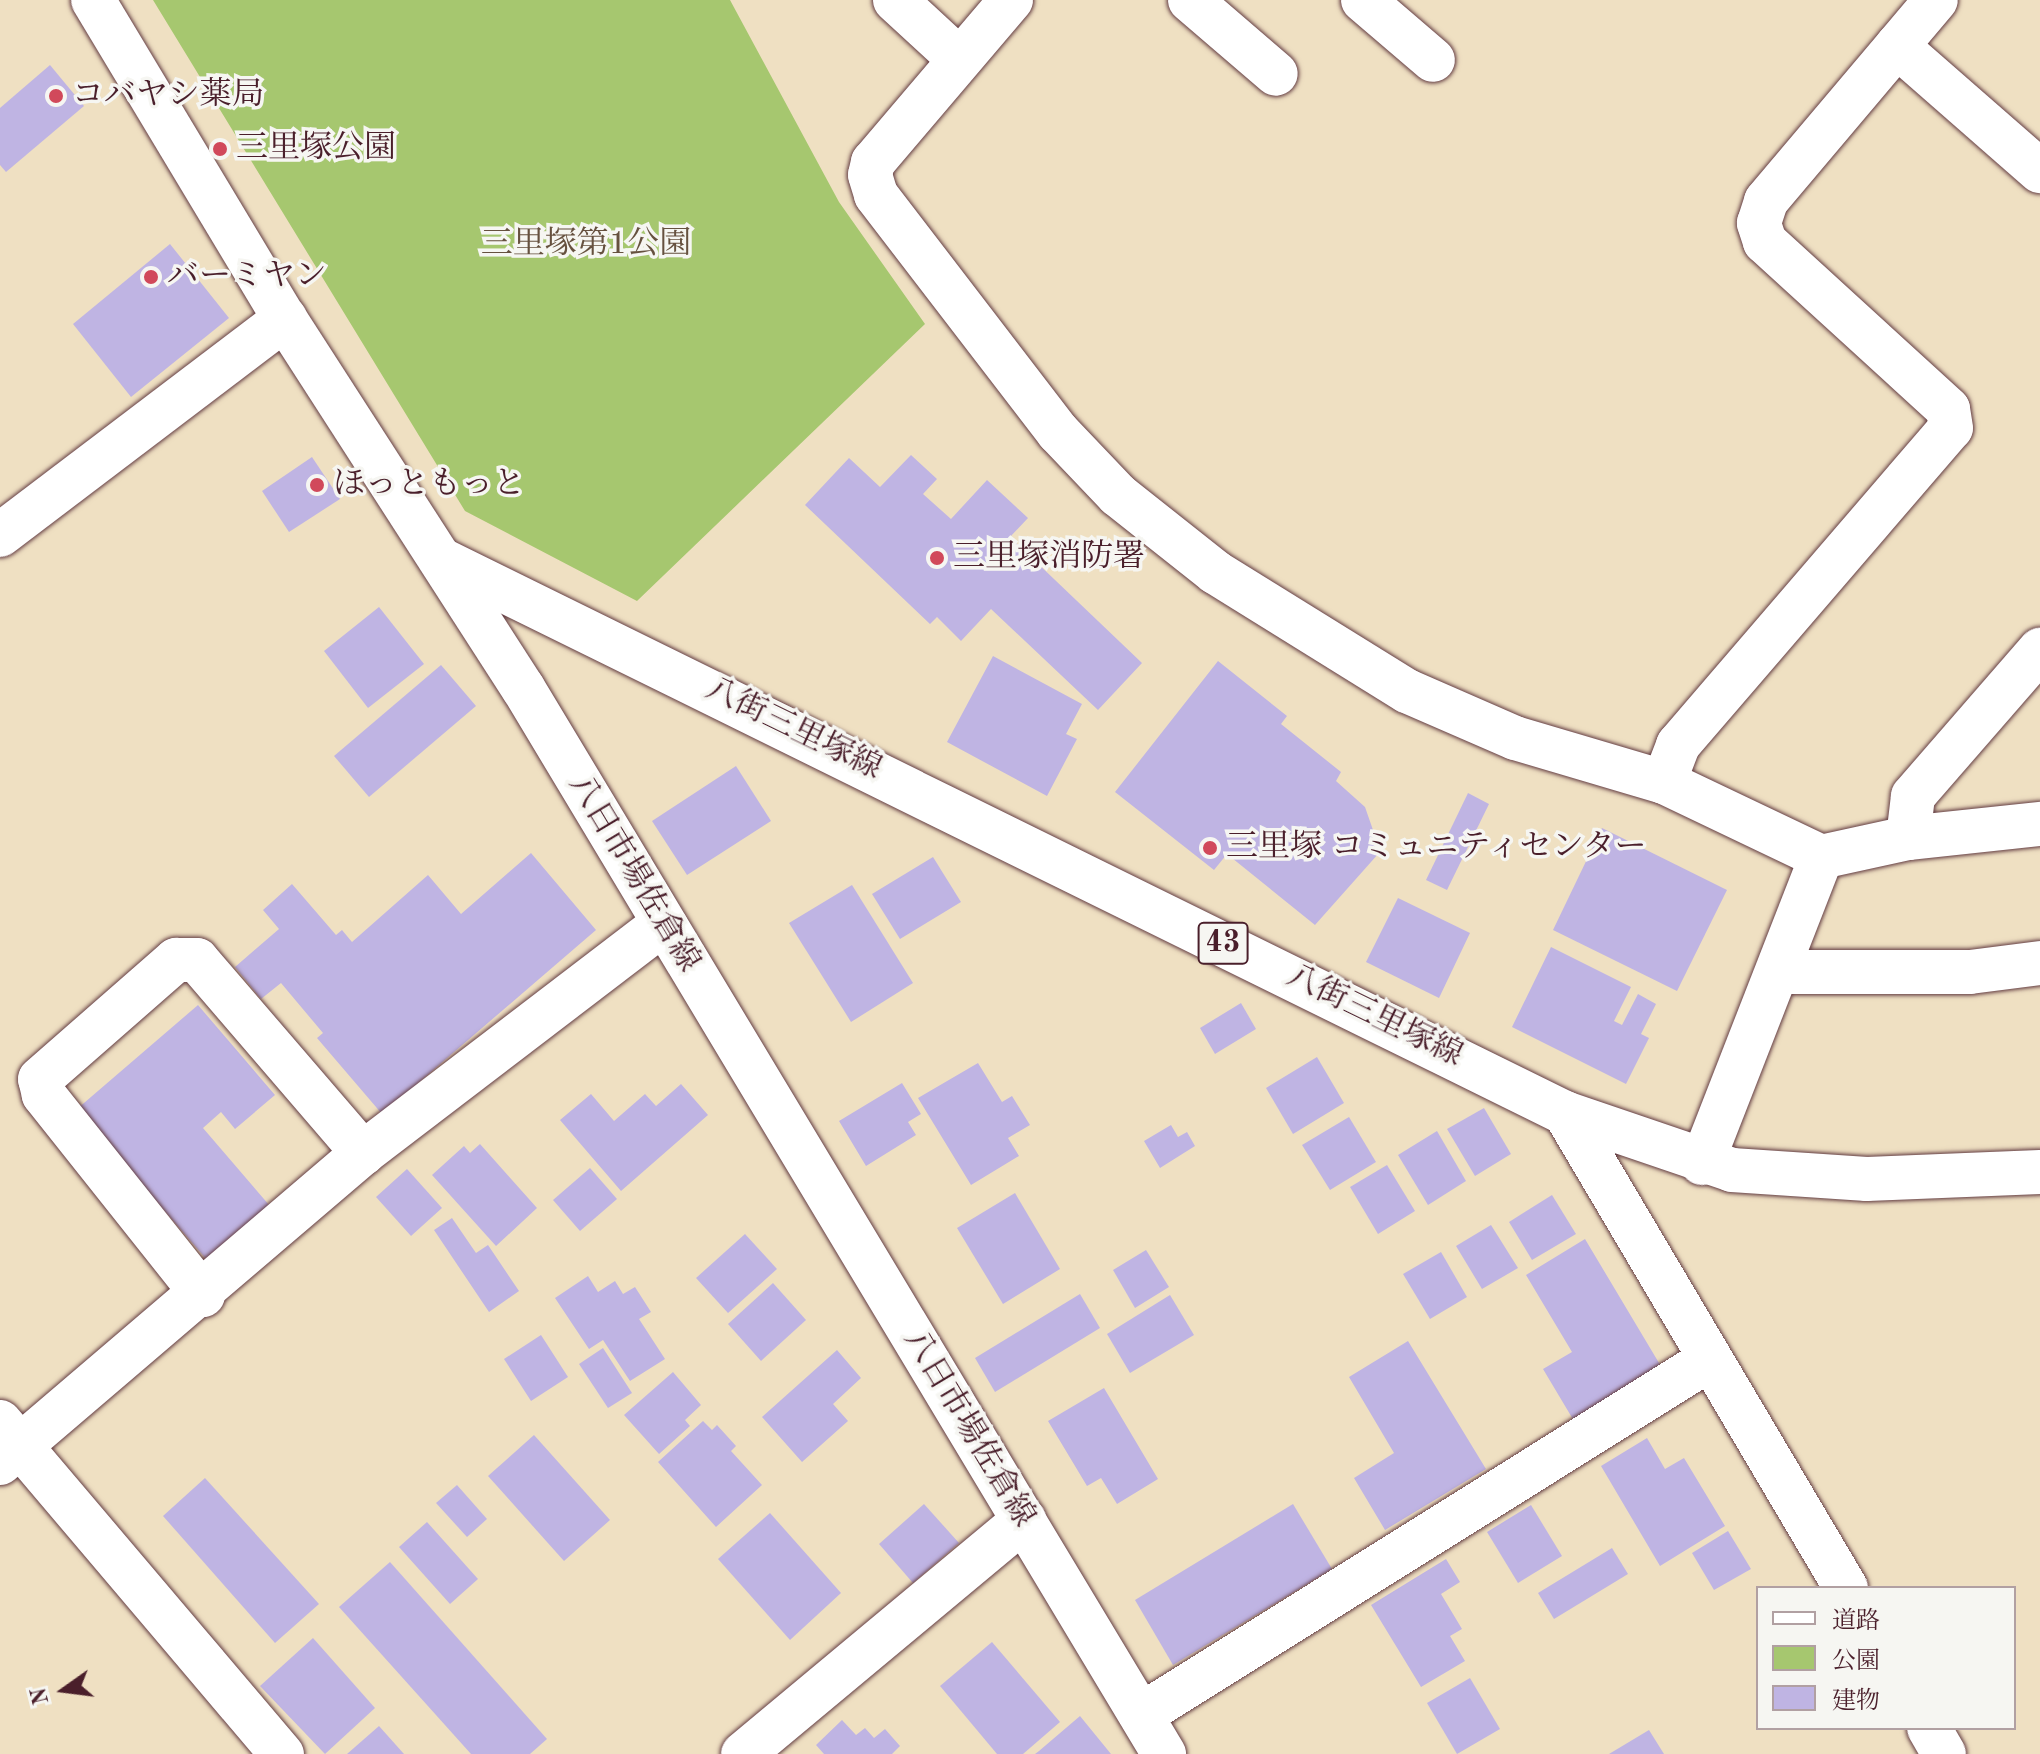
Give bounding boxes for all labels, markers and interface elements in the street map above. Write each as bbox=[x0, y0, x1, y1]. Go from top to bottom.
place label: コバヤシ薬局 bbox=[72, 77, 264, 115]
marker: コバヤシ薬局 bbox=[47, 87, 65, 105]
place label: 三里塚公園 bbox=[236, 130, 396, 168]
marker: 三里塚公園 bbox=[211, 140, 229, 158]
park label: 三里塚第1公園 bbox=[481, 226, 691, 264]
place label: バーミヤン bbox=[167, 258, 327, 296]
marker: バーミヤン bbox=[142, 268, 160, 286]
place label: ほっともっと bbox=[333, 466, 525, 504]
marker: ほっともっと bbox=[308, 476, 326, 494]
place label: 三里塚消防署 bbox=[953, 539, 1145, 577]
marker: 三里塚消防署 bbox=[928, 549, 946, 567]
street label: 八街三里塚線 bbox=[698, 671, 888, 789]
street label: 八日市場佐倉線 bbox=[559, 768, 707, 980]
place label: 三里塚 コミュニティセンター bbox=[1226, 829, 1651, 867]
marker: 三里塚 コミュニティセンター bbox=[1201, 839, 1219, 857]
road number: 43 bbox=[1197, 917, 1249, 969]
street label: 八街三里塚線 bbox=[1279, 958, 1469, 1076]
street label: 八日市場佐倉線 bbox=[894, 1323, 1042, 1535]
legend bbox=[1756, 1586, 2016, 1730]
text: 道路 bbox=[1832, 1610, 1880, 1634]
north arrow bbox=[24, 1650, 104, 1730]
text: 公園 bbox=[1832, 1650, 1880, 1674]
text: N bbox=[28, 1685, 53, 1707]
text: 建物 bbox=[1832, 1690, 1880, 1714]

